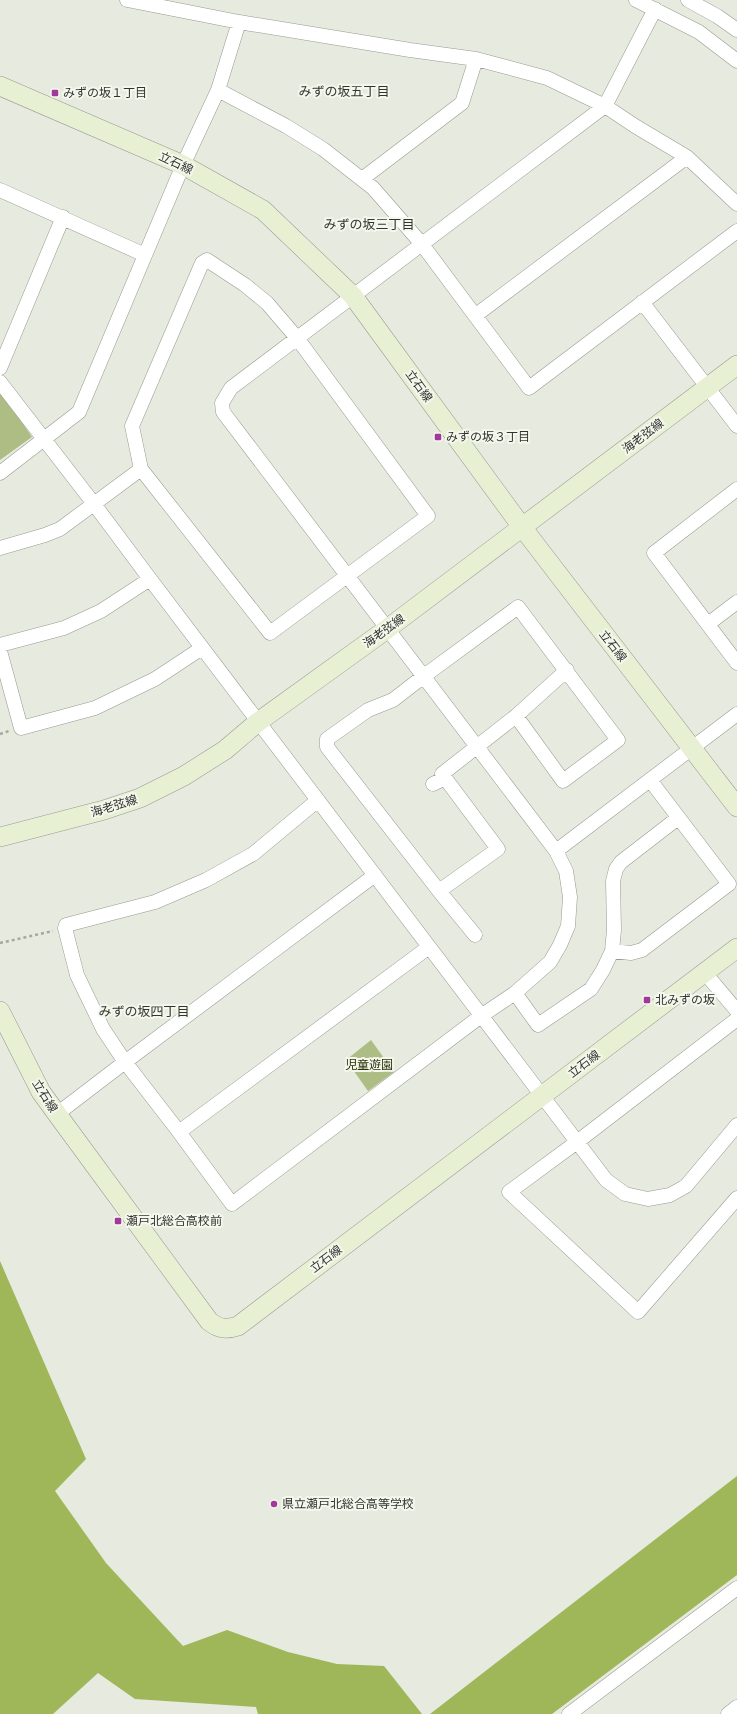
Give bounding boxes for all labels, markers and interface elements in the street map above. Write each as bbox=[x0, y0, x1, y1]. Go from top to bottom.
district label: みずの坂五丁目 bbox=[298, 85, 390, 101]
place label: みずの坂１丁目 bbox=[63, 86, 147, 102]
marker: みずの坂１丁目 bbox=[50, 88, 60, 98]
street label: 立石線 bbox=[156, 149, 195, 179]
district label: みずの坂三丁目 bbox=[323, 218, 415, 234]
street label: 立石線 bbox=[401, 367, 435, 406]
street label: 海老弦線 bbox=[620, 416, 668, 458]
place label: みずの坂３丁目 bbox=[446, 430, 530, 446]
marker: みずの坂３丁目 bbox=[433, 432, 443, 442]
street label: 海老弦線 bbox=[360, 611, 409, 652]
street label: 立石線 bbox=[595, 628, 630, 666]
street label: 海老弦線 bbox=[89, 792, 140, 822]
place label: 北みずの坂 bbox=[655, 993, 715, 1009]
marker: 北みずの坂 bbox=[642, 995, 652, 1005]
district label: みずの坂四丁目 bbox=[98, 1005, 190, 1021]
street label: 立石線 bbox=[565, 1048, 604, 1082]
park label: 児童遊園 bbox=[345, 1058, 393, 1074]
street label: 立石線 bbox=[28, 1077, 60, 1116]
place label: 瀬戸北総合高校前 bbox=[126, 1214, 222, 1230]
marker: 瀬戸北総合高校前 bbox=[113, 1216, 123, 1226]
street label: 立石線 bbox=[307, 1243, 346, 1277]
place label: 県立瀬戸北総合高等学校 bbox=[282, 1497, 414, 1513]
marker: 県立瀬戸北総合高等学校 bbox=[269, 1499, 279, 1509]

